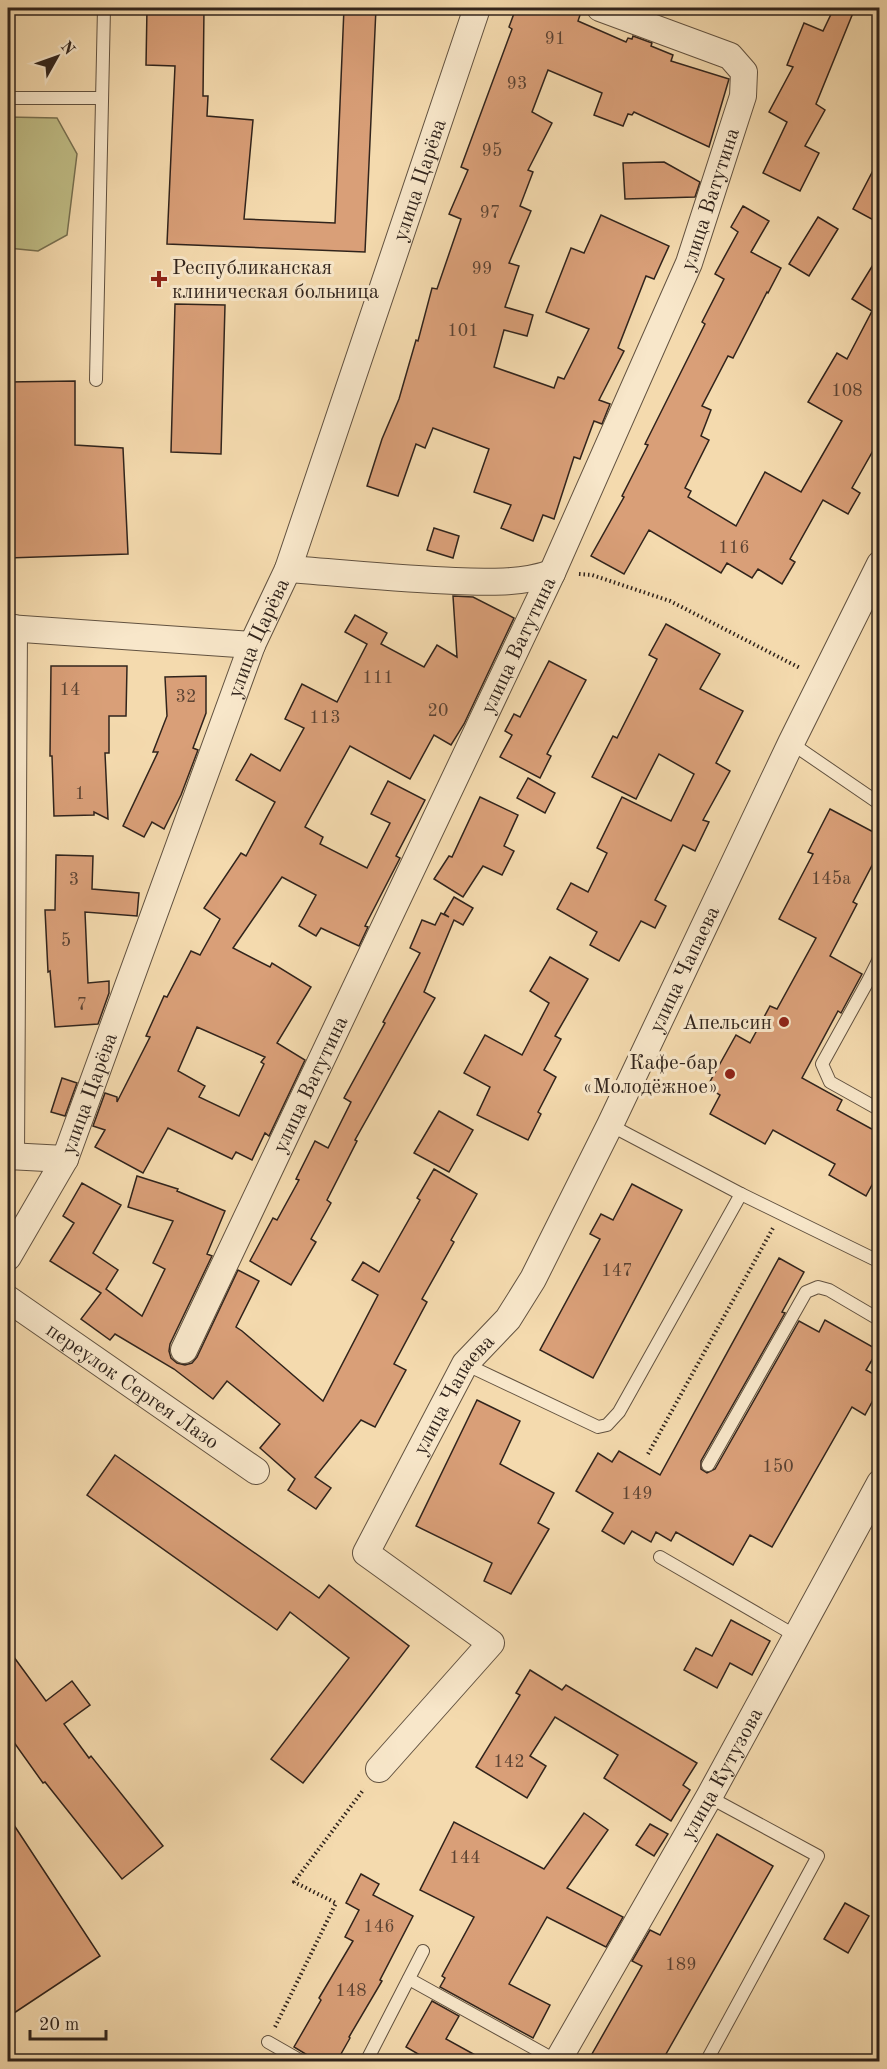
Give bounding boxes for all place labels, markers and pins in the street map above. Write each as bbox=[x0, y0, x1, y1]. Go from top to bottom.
place label: Республиканская клиническая больница bbox=[172, 258, 379, 303]
marker: Республиканская клиническая больница bbox=[150, 270, 168, 288]
place label: Апельсин bbox=[682, 1013, 772, 1034]
marker: Апельсин bbox=[777, 1015, 791, 1029]
place label: Кафе-бар «Молодёжное» bbox=[583, 1053, 718, 1098]
marker: Кафе-бар «Молодёжное» bbox=[723, 1067, 737, 1081]

